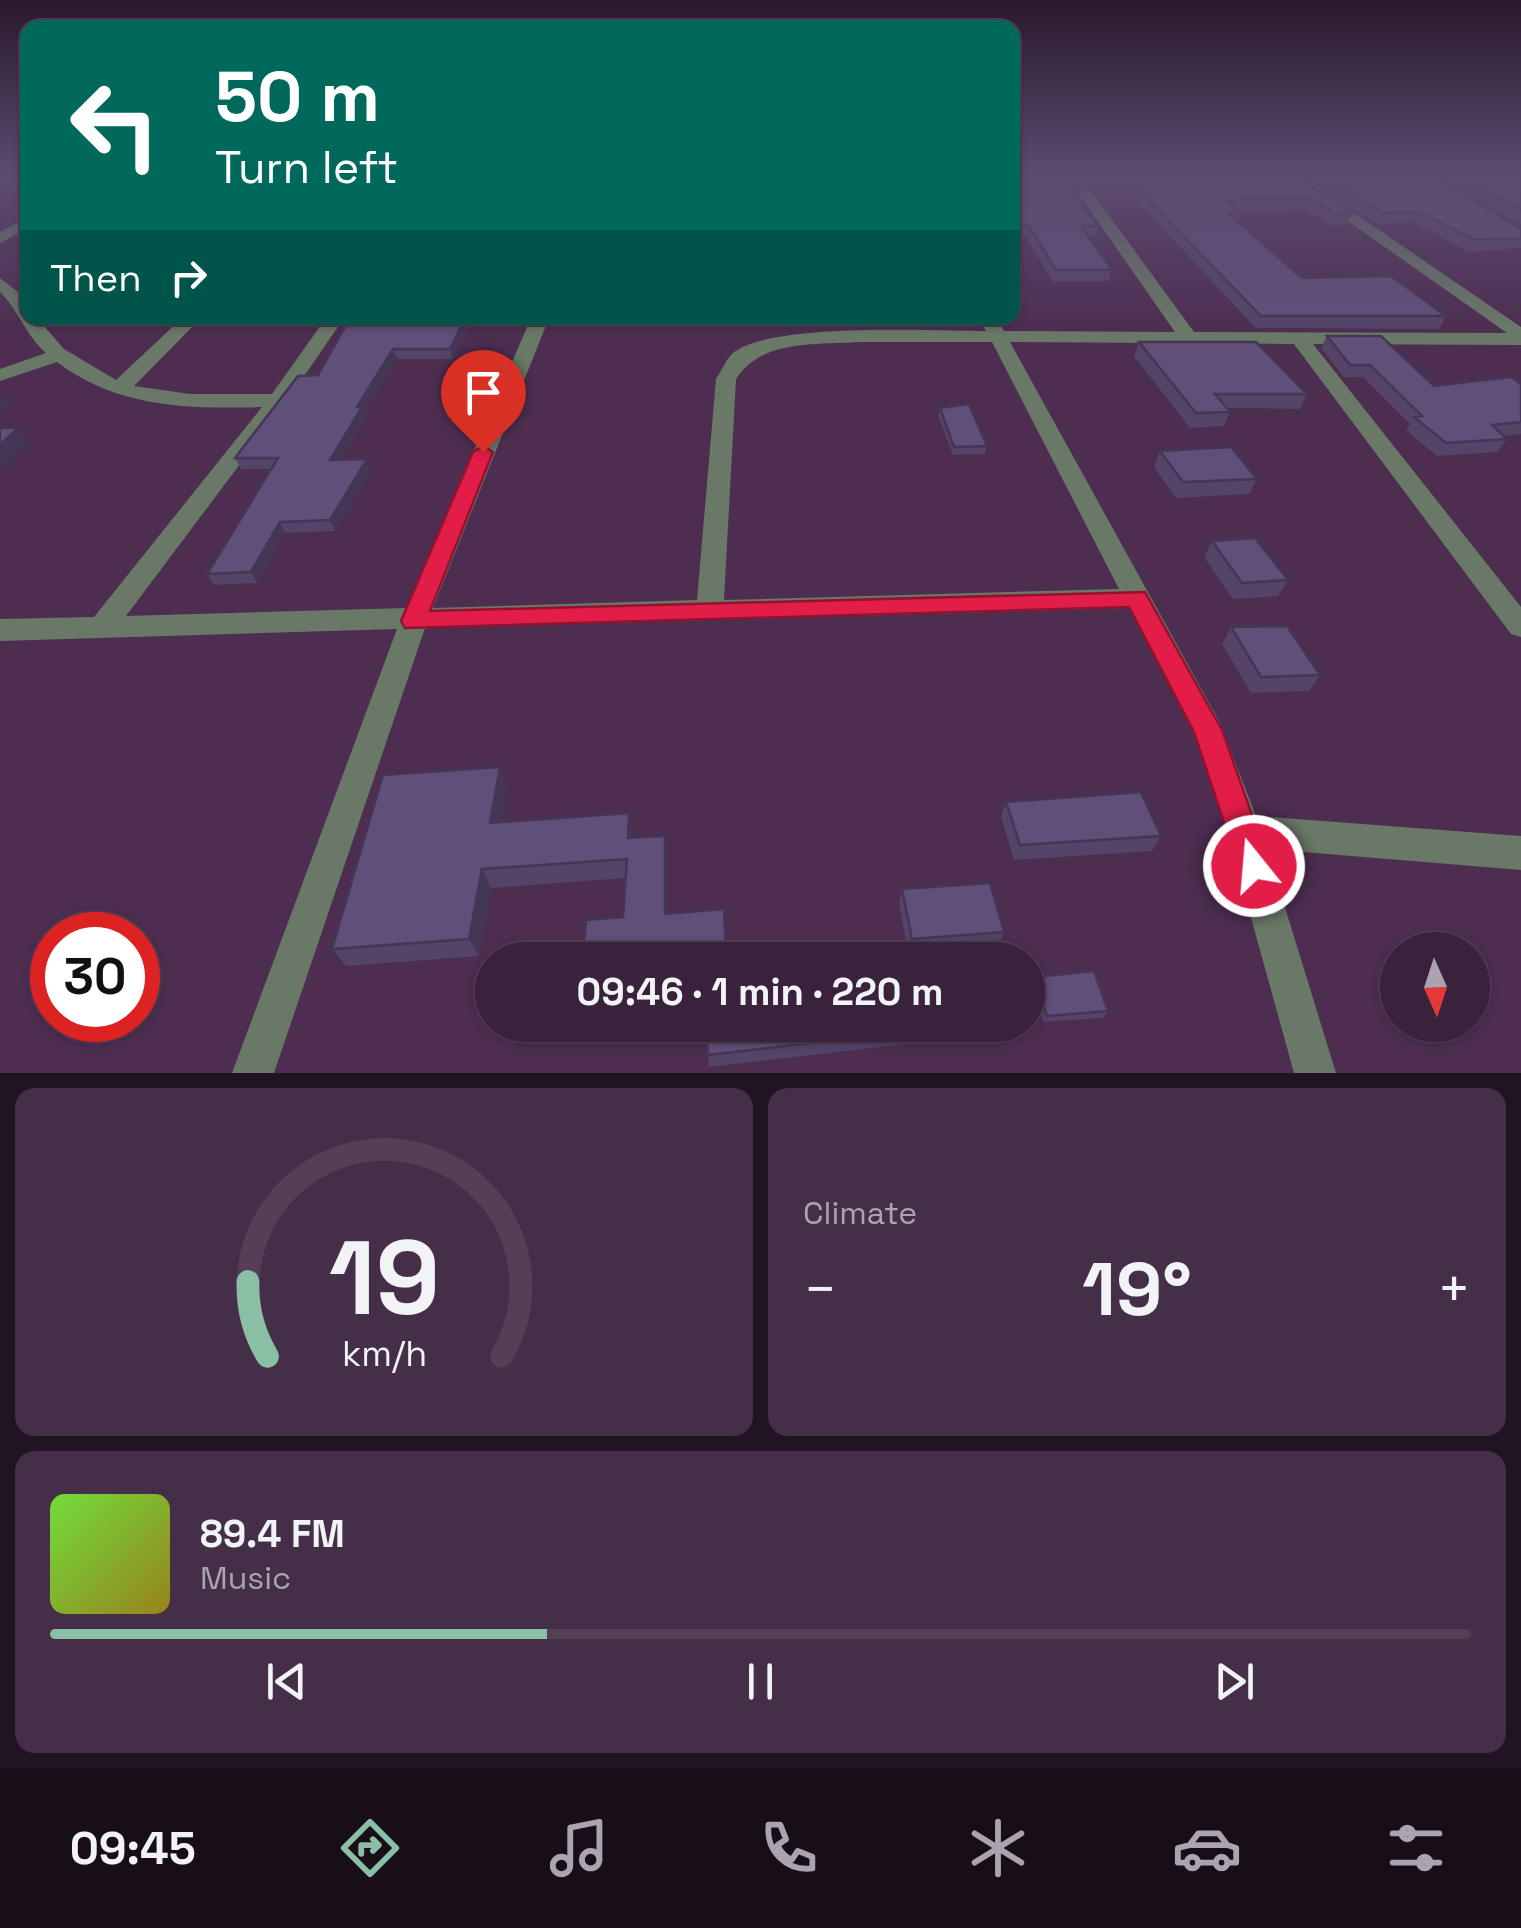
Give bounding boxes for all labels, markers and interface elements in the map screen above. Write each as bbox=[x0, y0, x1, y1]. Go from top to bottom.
text: 50 m bbox=[215, 52, 380, 141]
icon: left bbox=[50, 60, 180, 190]
text: Turn left bbox=[215, 139, 398, 196]
icon: right bbox=[161, 250, 216, 305]
text: Then bbox=[50, 254, 141, 302]
pin bbox=[441, 350, 526, 453]
icon: arrive bbox=[456, 365, 511, 420]
position arrow bbox=[1202, 814, 1306, 918]
speed limit sign: 30 bbox=[30, 912, 160, 1042]
north arrow bbox=[1380, 932, 1490, 1042]
map controls bbox=[1380, 932, 1490, 1042]
text: 09:46 · 1 min · 220 m bbox=[577, 968, 943, 1016]
text: Climate bbox=[803, 1193, 917, 1233]
text: 19 bbox=[328, 1212, 440, 1344]
text: 19° bbox=[1082, 1241, 1192, 1337]
text: − bbox=[803, 1254, 837, 1324]
text: + bbox=[1437, 1254, 1471, 1324]
text: km/h bbox=[341, 1331, 427, 1376]
text: 89.4 FM bbox=[200, 1510, 345, 1558]
text: Music bbox=[200, 1558, 291, 1598]
icon: previous bbox=[259, 1654, 314, 1709]
icon: pause bbox=[733, 1654, 788, 1709]
icon: next bbox=[1207, 1654, 1262, 1709]
icon: directions bbox=[335, 1813, 405, 1883]
icon: music bbox=[544, 1813, 614, 1883]
icon: phone bbox=[754, 1813, 824, 1883]
icon: climate bbox=[963, 1813, 1033, 1883]
icon: car bbox=[1172, 1813, 1242, 1883]
icon: filters bbox=[1381, 1813, 1451, 1883]
text: 09:45 bbox=[70, 1820, 196, 1877]

